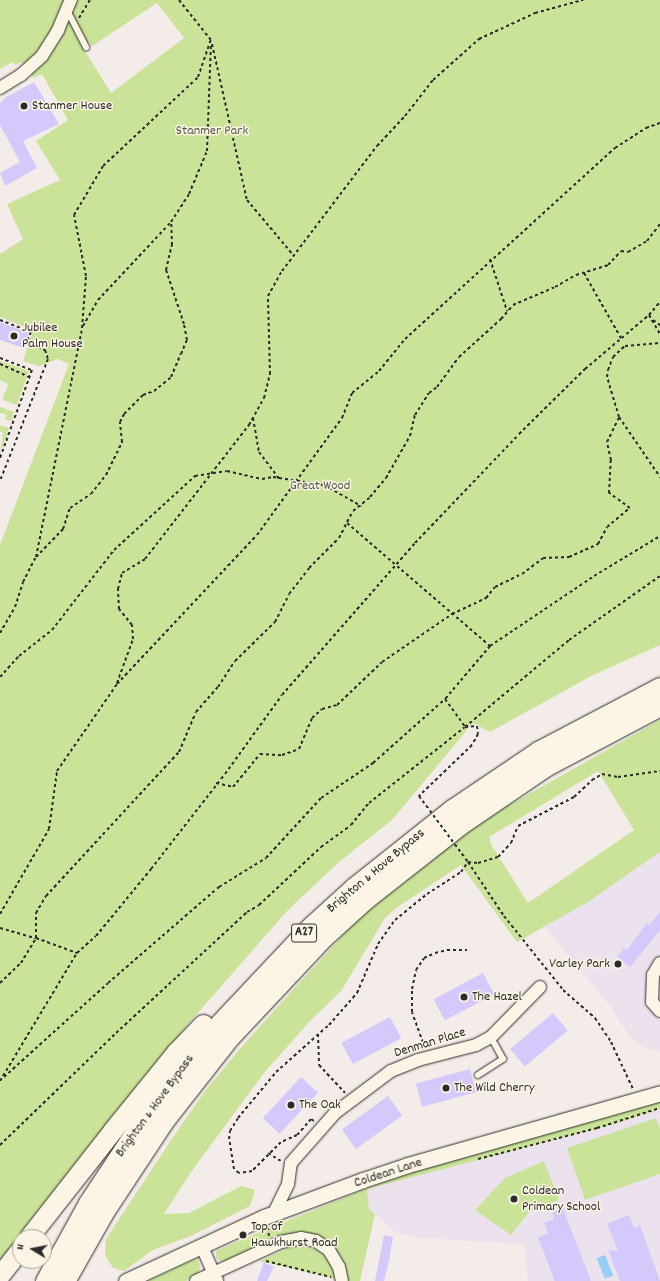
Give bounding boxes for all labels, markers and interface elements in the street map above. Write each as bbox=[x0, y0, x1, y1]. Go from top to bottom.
place label: Stanmer House bbox=[32, 98, 112, 114]
marker: Stanmer House bbox=[19, 101, 29, 111]
park label: Stanmer Park bbox=[176, 123, 248, 139]
place label: Jubilee Palm House bbox=[22, 320, 83, 352]
marker: Jubilee Palm House bbox=[9, 331, 19, 341]
park label: Great Wood bbox=[290, 478, 350, 494]
street label: Brighton & Hove Bypass bbox=[323, 825, 429, 917]
road number: A27 bbox=[291, 922, 317, 944]
place label: Varley Park bbox=[549, 956, 610, 972]
marker: Varley Park bbox=[613, 959, 623, 969]
place label: The Hazel bbox=[472, 989, 522, 1005]
marker: The Hazel bbox=[459, 992, 469, 1002]
street label: Denman Place bbox=[392, 1024, 468, 1062]
street label: Brighton & Hove Bypass bbox=[112, 1051, 198, 1161]
place label: The Wild Cherry bbox=[454, 1080, 535, 1096]
marker: The Wild Cherry bbox=[441, 1083, 451, 1093]
place label: The Oak bbox=[299, 1097, 341, 1113]
marker: The Oak bbox=[286, 1100, 296, 1110]
street label: Coldean Lane bbox=[352, 1154, 424, 1192]
place label: Coldean Primary School bbox=[522, 1183, 600, 1216]
marker: Coldean Primary School bbox=[509, 1194, 519, 1204]
place label: Top of Hawkhurst Road bbox=[251, 1219, 338, 1252]
north arrow bbox=[12, 1229, 52, 1269]
marker: Top of Hawkhurst Road bbox=[238, 1230, 248, 1240]
text: N bbox=[13, 1243, 30, 1251]

